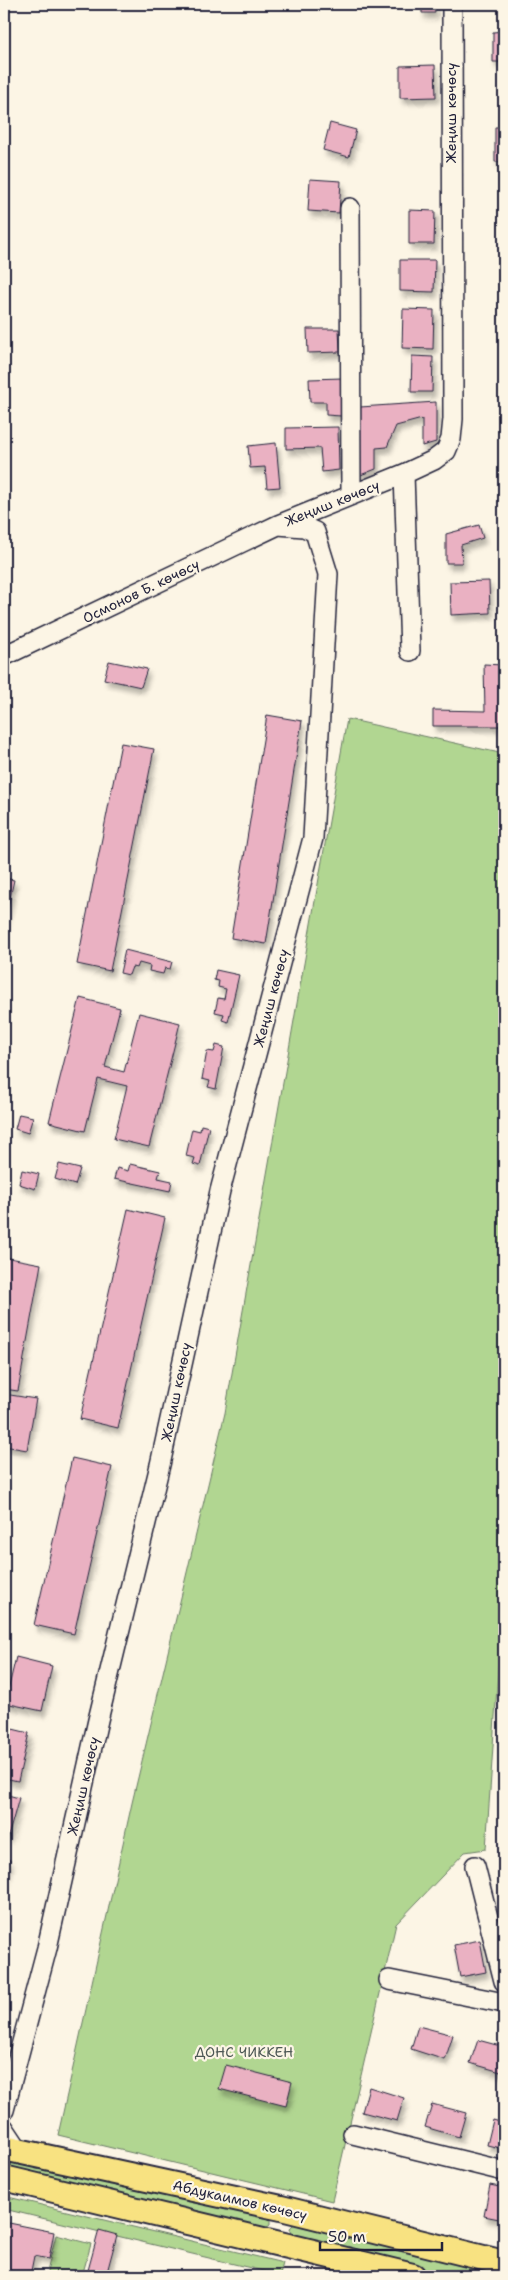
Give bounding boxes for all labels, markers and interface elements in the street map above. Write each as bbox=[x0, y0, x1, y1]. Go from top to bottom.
street label: Жеңиш көчөсү bbox=[442, 63, 460, 163]
street label: Жеңиш көчөсү bbox=[282, 476, 382, 530]
street label: Осмонов Б. көчөсү bbox=[80, 555, 202, 627]
street label: Жеңиш көчөсү bbox=[249, 947, 293, 1049]
street label: Жеңиш көчөсү bbox=[157, 1341, 195, 1443]
street label: Жеңиш көчөсү bbox=[63, 1735, 103, 1837]
park label: ДОНС ЧИККЕН bbox=[195, 2043, 293, 2061]
street label: Абдукаимов көчөсү bbox=[171, 2176, 309, 2224]
scale bar bbox=[320, 2220, 443, 2252]
text: 50 m bbox=[328, 2227, 366, 2247]

